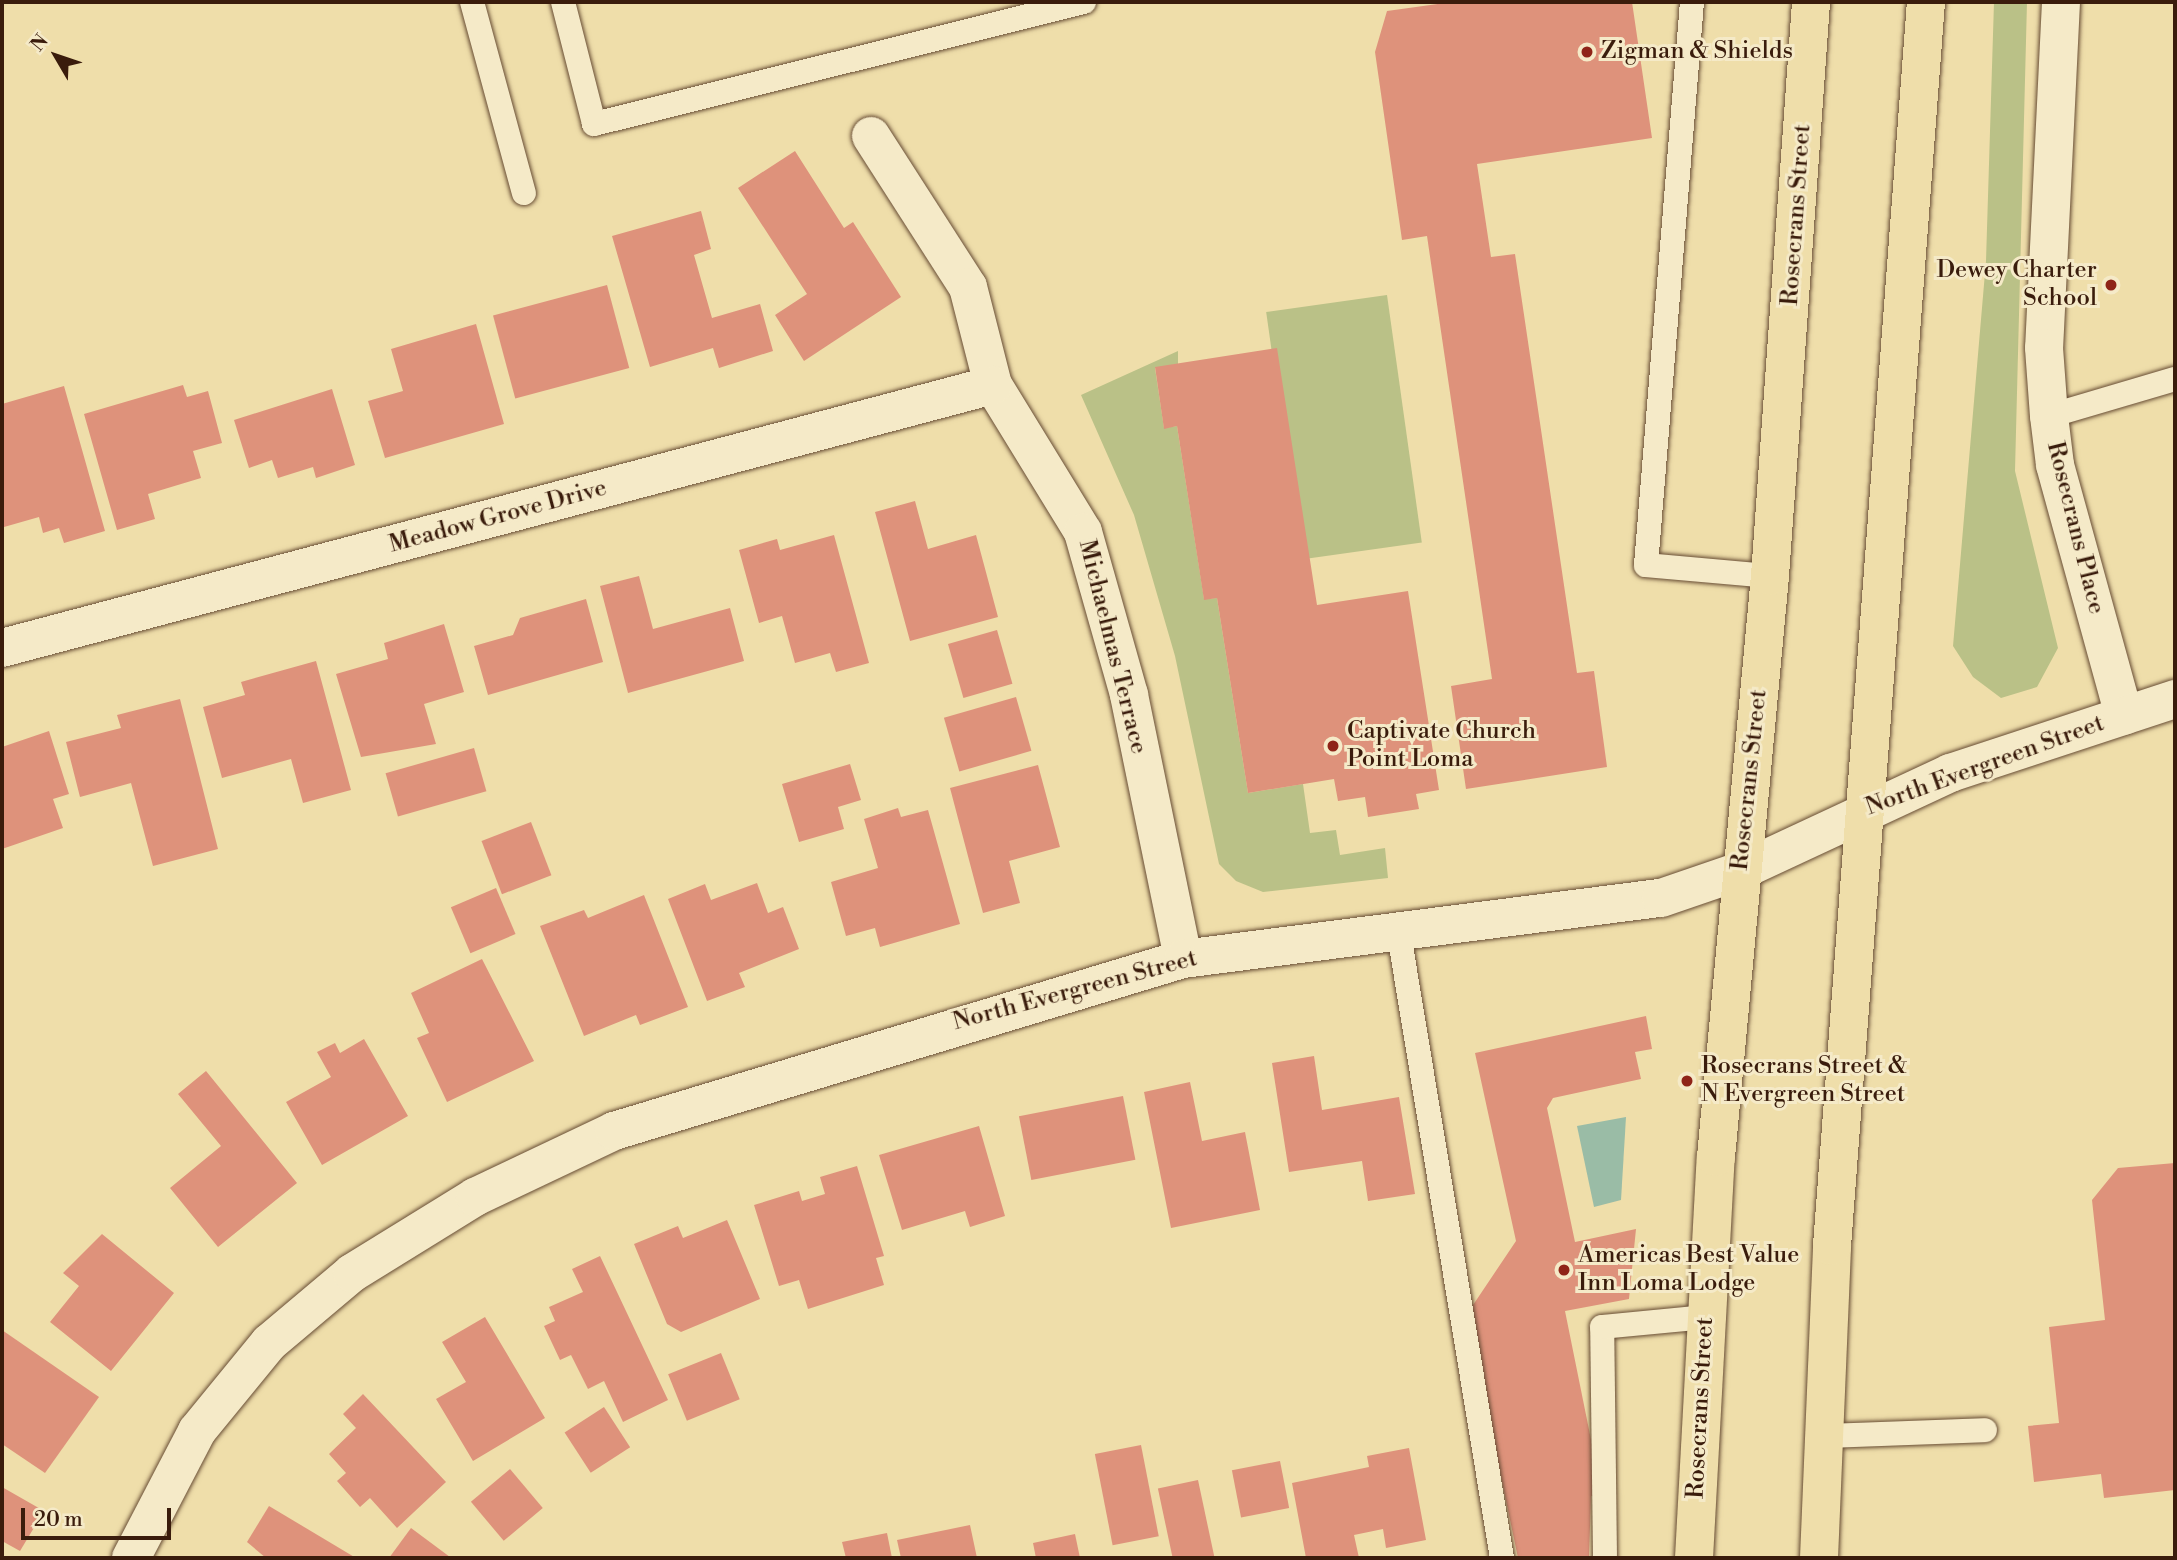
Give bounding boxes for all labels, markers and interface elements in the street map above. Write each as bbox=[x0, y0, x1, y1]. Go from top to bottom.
north arrow bbox=[21, 21, 91, 91]
text: N bbox=[26, 29, 54, 56]
place label: Zigman & Shields bbox=[1601, 38, 1793, 66]
marker: Zigman & Shields bbox=[1579, 44, 1595, 60]
street label: Rosecrans Street bbox=[1776, 123, 1818, 307]
place label: Dewey Charter School bbox=[1936, 257, 2097, 313]
marker: Dewey Charter School bbox=[2103, 277, 2119, 293]
street label: Rosecrans Place bbox=[2040, 439, 2110, 617]
street label: Meadow Grove Drive bbox=[386, 474, 610, 560]
street label: Michaelmas Terrace bbox=[1071, 537, 1153, 757]
street label: Rosecrans Street bbox=[1726, 688, 1774, 872]
street label: North Evergreen Street bbox=[1862, 709, 2108, 823]
place label: Captivate Church Point Loma bbox=[1347, 718, 1536, 774]
marker: Captivate Church Point Loma bbox=[1325, 738, 1341, 754]
street label: North Evergreen Street bbox=[950, 945, 1200, 1037]
place label: Rosecrans Street & N Evergreen Street bbox=[1701, 1053, 1907, 1109]
marker: Rosecrans Street & N Evergreen Street bbox=[1679, 1073, 1695, 1089]
place label: Americas Best Value Inn Loma Lodge bbox=[1578, 1242, 1799, 1298]
marker: Americas Best Value Inn Loma Lodge bbox=[1556, 1262, 1572, 1278]
street label: Rosecrans Street bbox=[1682, 1316, 1720, 1500]
scale bar bbox=[24, 1494, 175, 1538]
text: 20 m bbox=[34, 1507, 83, 1533]

